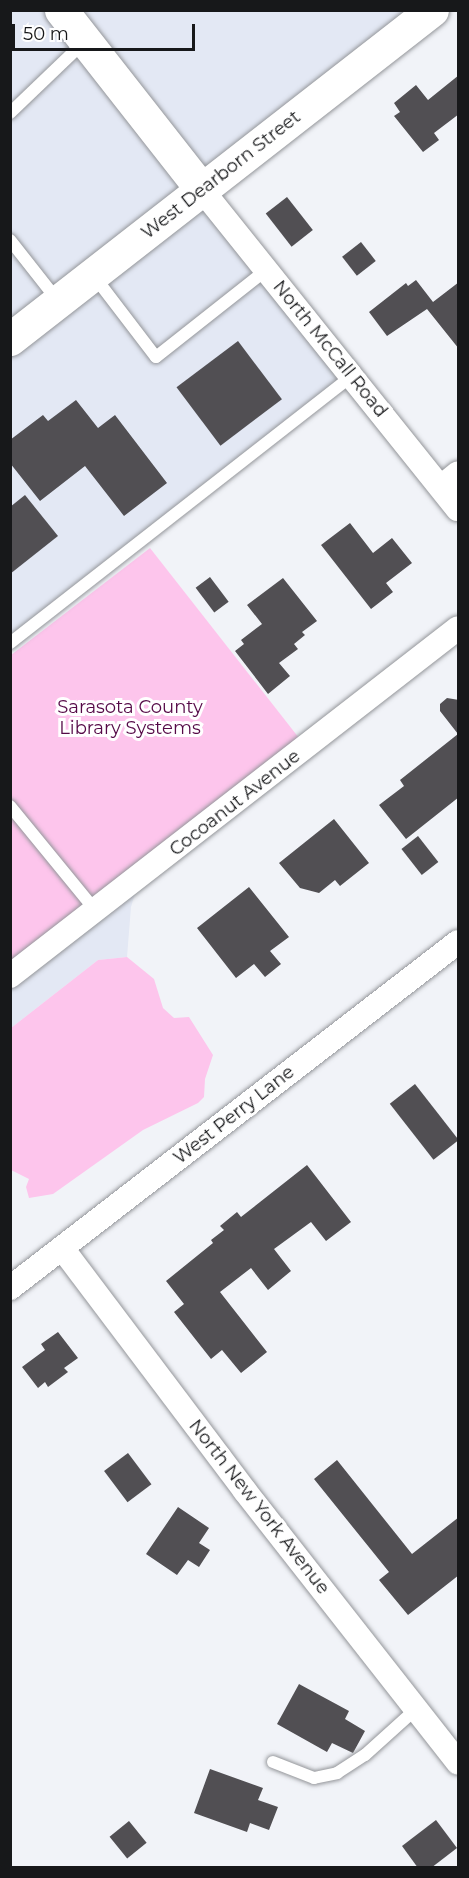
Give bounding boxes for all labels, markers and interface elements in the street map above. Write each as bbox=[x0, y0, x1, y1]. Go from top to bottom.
scale bar bbox=[15, 12, 198, 50]
text: 50 m bbox=[23, 23, 69, 45]
street label: West Dearborn Street bbox=[137, 106, 305, 244]
street label: North McCall Road bbox=[268, 276, 392, 422]
park label: Sarasota County Library Systems bbox=[57, 697, 203, 740]
street label: Cocoanut Avenue bbox=[165, 745, 305, 861]
street label: West Perry Lane bbox=[169, 1061, 299, 1169]
street label: North New York Avenue bbox=[184, 1415, 334, 1599]

